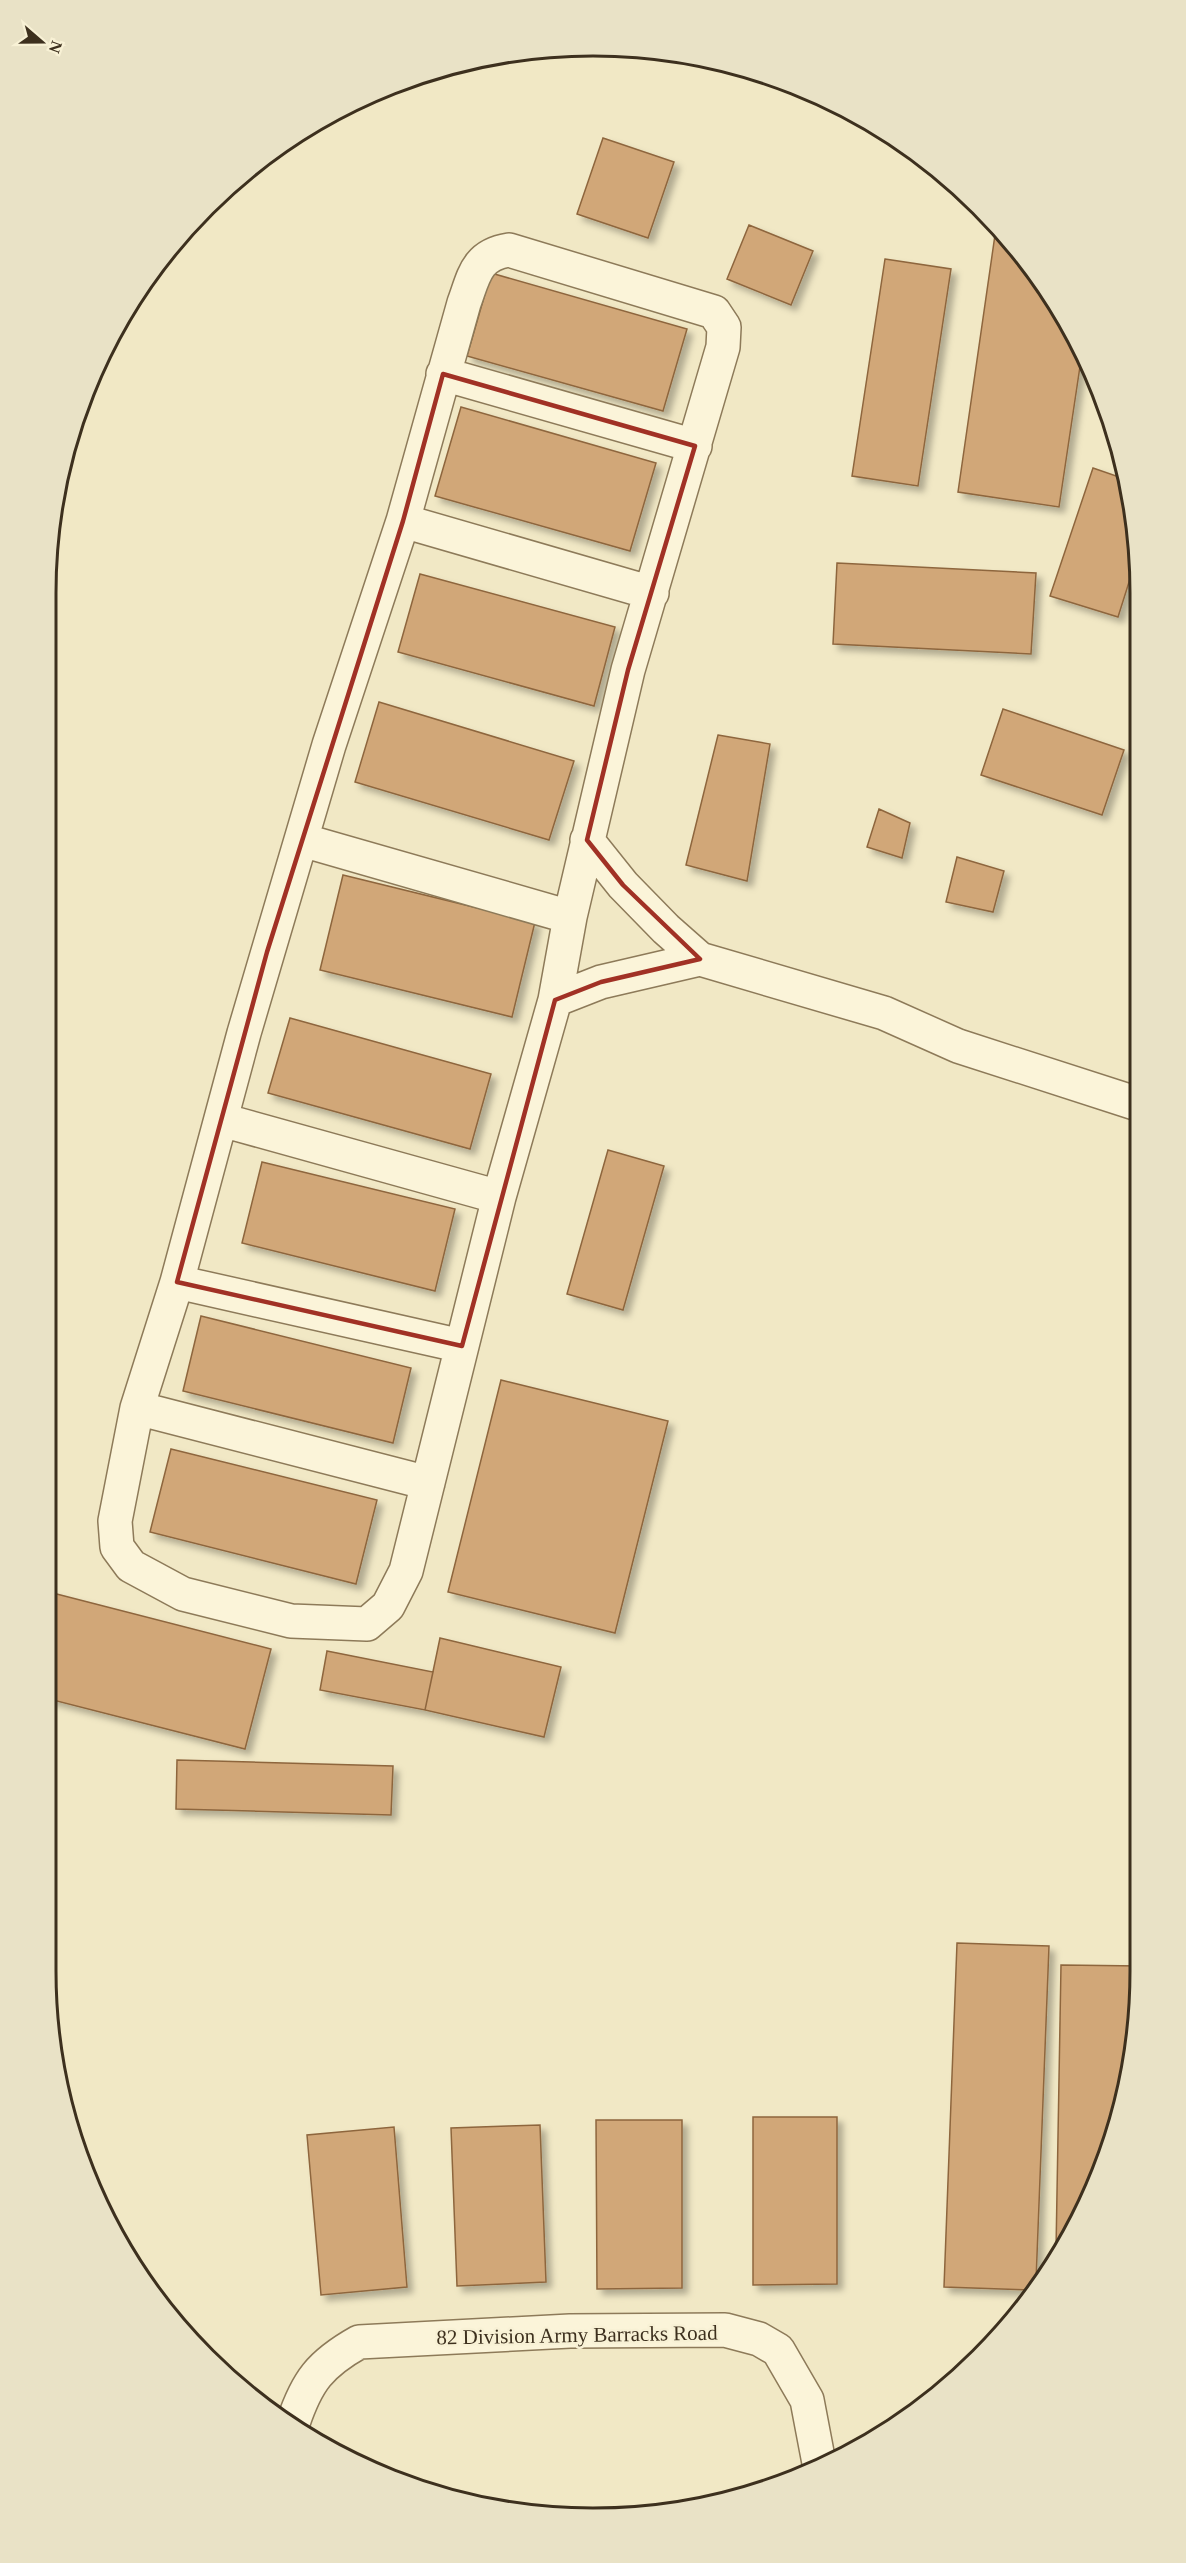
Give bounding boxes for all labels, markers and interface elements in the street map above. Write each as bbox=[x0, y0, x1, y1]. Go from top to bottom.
north arrow bbox=[12, 12, 72, 72]
text: N bbox=[46, 39, 66, 56]
street label: 82 Division Army Barracks Road bbox=[436, 2321, 718, 2349]

